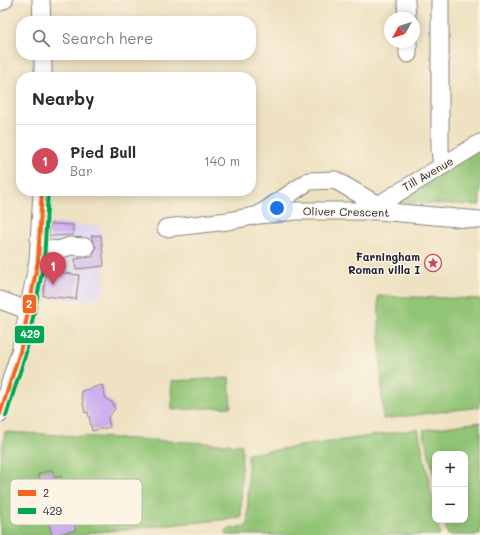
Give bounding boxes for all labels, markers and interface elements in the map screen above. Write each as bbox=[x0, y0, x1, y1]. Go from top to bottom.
north arrow bbox=[384, 12, 420, 48]
search box bbox=[16, 16, 256, 60]
icon: search bbox=[30, 27, 52, 49]
text: Search here bbox=[62, 28, 153, 48]
text: Nearby bbox=[32, 87, 94, 109]
text: Pied Bull bbox=[70, 142, 136, 162]
text: 1 bbox=[42, 152, 48, 169]
text: 140 m bbox=[204, 152, 240, 169]
street label: Till Avenue bbox=[399, 153, 456, 194]
text: Bar bbox=[70, 162, 93, 179]
your location bbox=[267, 198, 287, 218]
street label: Oliver Crescent bbox=[303, 203, 389, 220]
place label: Farningham Roman villa I bbox=[348, 249, 420, 277]
pin: 1 bbox=[40, 252, 66, 285]
place icon: Farningham Roman villa I bbox=[423, 253, 443, 273]
line badge: 2 bbox=[22, 294, 37, 314]
text: 2 bbox=[26, 296, 32, 311]
line badge: 429 bbox=[14, 325, 45, 344]
text: 429 bbox=[20, 326, 40, 341]
map controls bbox=[432, 451, 468, 523]
button: + bbox=[432, 451, 468, 487]
legend bbox=[10, 479, 142, 525]
text: 2 bbox=[43, 485, 49, 500]
button: − bbox=[432, 487, 468, 523]
text: 429 bbox=[43, 503, 63, 518]

